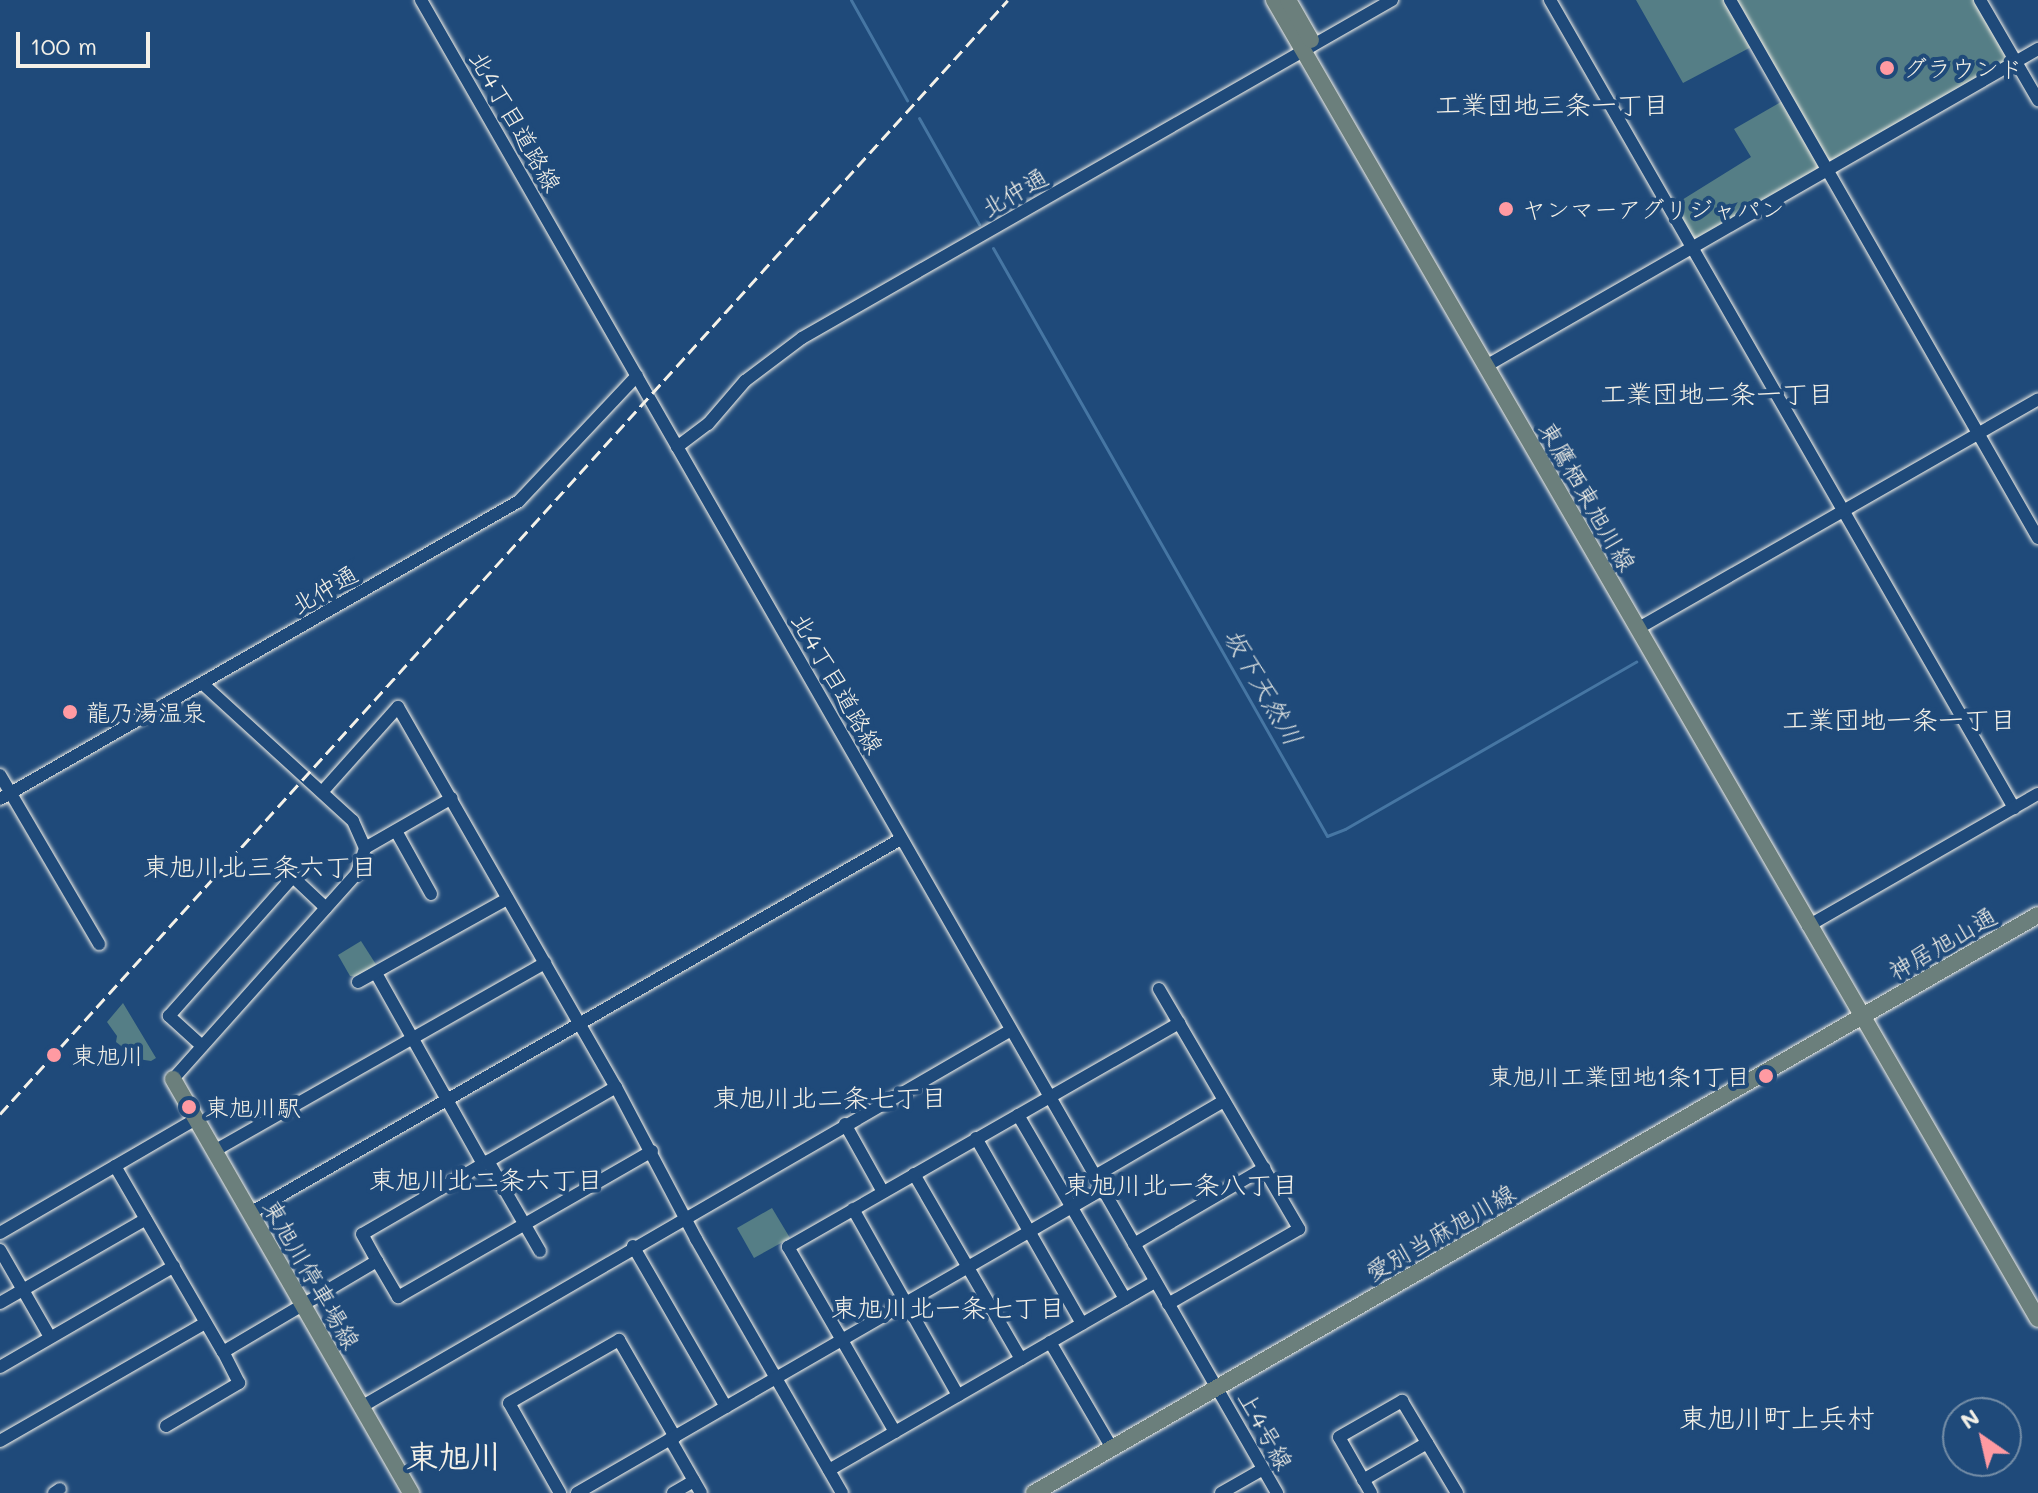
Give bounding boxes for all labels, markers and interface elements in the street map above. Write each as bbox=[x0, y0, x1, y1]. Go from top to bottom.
scale bar bbox=[20, 16, 154, 66]
text: 100 m bbox=[30, 30, 97, 61]
street label: 北4丁目道路線 bbox=[464, 45, 568, 197]
place label: グラウンド bbox=[1903, 54, 2023, 82]
marker: グラウンド bbox=[1878, 59, 1896, 77]
district label: 工業団地三条一丁目 bbox=[1435, 89, 1669, 121]
street label: 北仲通 bbox=[976, 162, 1052, 222]
place label: ヤンマーアグリジャパン bbox=[1522, 195, 1786, 223]
marker: ヤンマーアグリジャパン bbox=[1497, 200, 1515, 218]
district label: 工業団地二条一丁目 bbox=[1600, 378, 1834, 410]
street label: 東鷹栖東旭川線 bbox=[1534, 416, 1642, 576]
street label: 北仲通 bbox=[286, 559, 362, 619]
street label: 北4丁目道路線 bbox=[786, 607, 890, 759]
water label: 坂下天然川 bbox=[1217, 623, 1309, 751]
place label: 龍乃湯温泉 bbox=[86, 698, 206, 726]
marker: 龍乃湯温泉 bbox=[61, 703, 79, 721]
district label: 工業団地一条一丁目 bbox=[1782, 704, 2016, 736]
district label: 東旭川北三条六丁目 bbox=[143, 851, 377, 883]
street label: 神居旭山通 bbox=[1883, 901, 2001, 985]
place label: 東旭川 bbox=[72, 1041, 144, 1069]
marker: 東旭川 bbox=[43, 1044, 65, 1066]
place label: 東旭川工業団地1条1丁目 bbox=[1489, 1062, 1750, 1090]
marker: 東旭川工業団地1条1丁目 bbox=[1757, 1067, 1775, 1085]
district label: 東旭川北二条七丁目 bbox=[713, 1082, 947, 1114]
place label: 東旭川駅 bbox=[205, 1093, 301, 1121]
marker: 東旭川駅 bbox=[180, 1098, 198, 1116]
district label: 東旭川北二条六丁目 bbox=[369, 1164, 603, 1196]
district label: 東旭川北一条八丁目 bbox=[1064, 1169, 1298, 1201]
street label: 愛別当麻旭川線 bbox=[1360, 1178, 1520, 1286]
street label: 東旭川停車場線 bbox=[258, 1194, 366, 1354]
district label: 東旭川北一条七丁目 bbox=[831, 1292, 1065, 1324]
street label: 上4号線 bbox=[1233, 1385, 1299, 1475]
north arrow bbox=[1942, 1397, 2022, 1477]
district label: 東旭川町上兵村 bbox=[1679, 1400, 1875, 1434]
text: N bbox=[1954, 1402, 1984, 1435]
district label: 東旭川 bbox=[406, 1436, 502, 1474]

